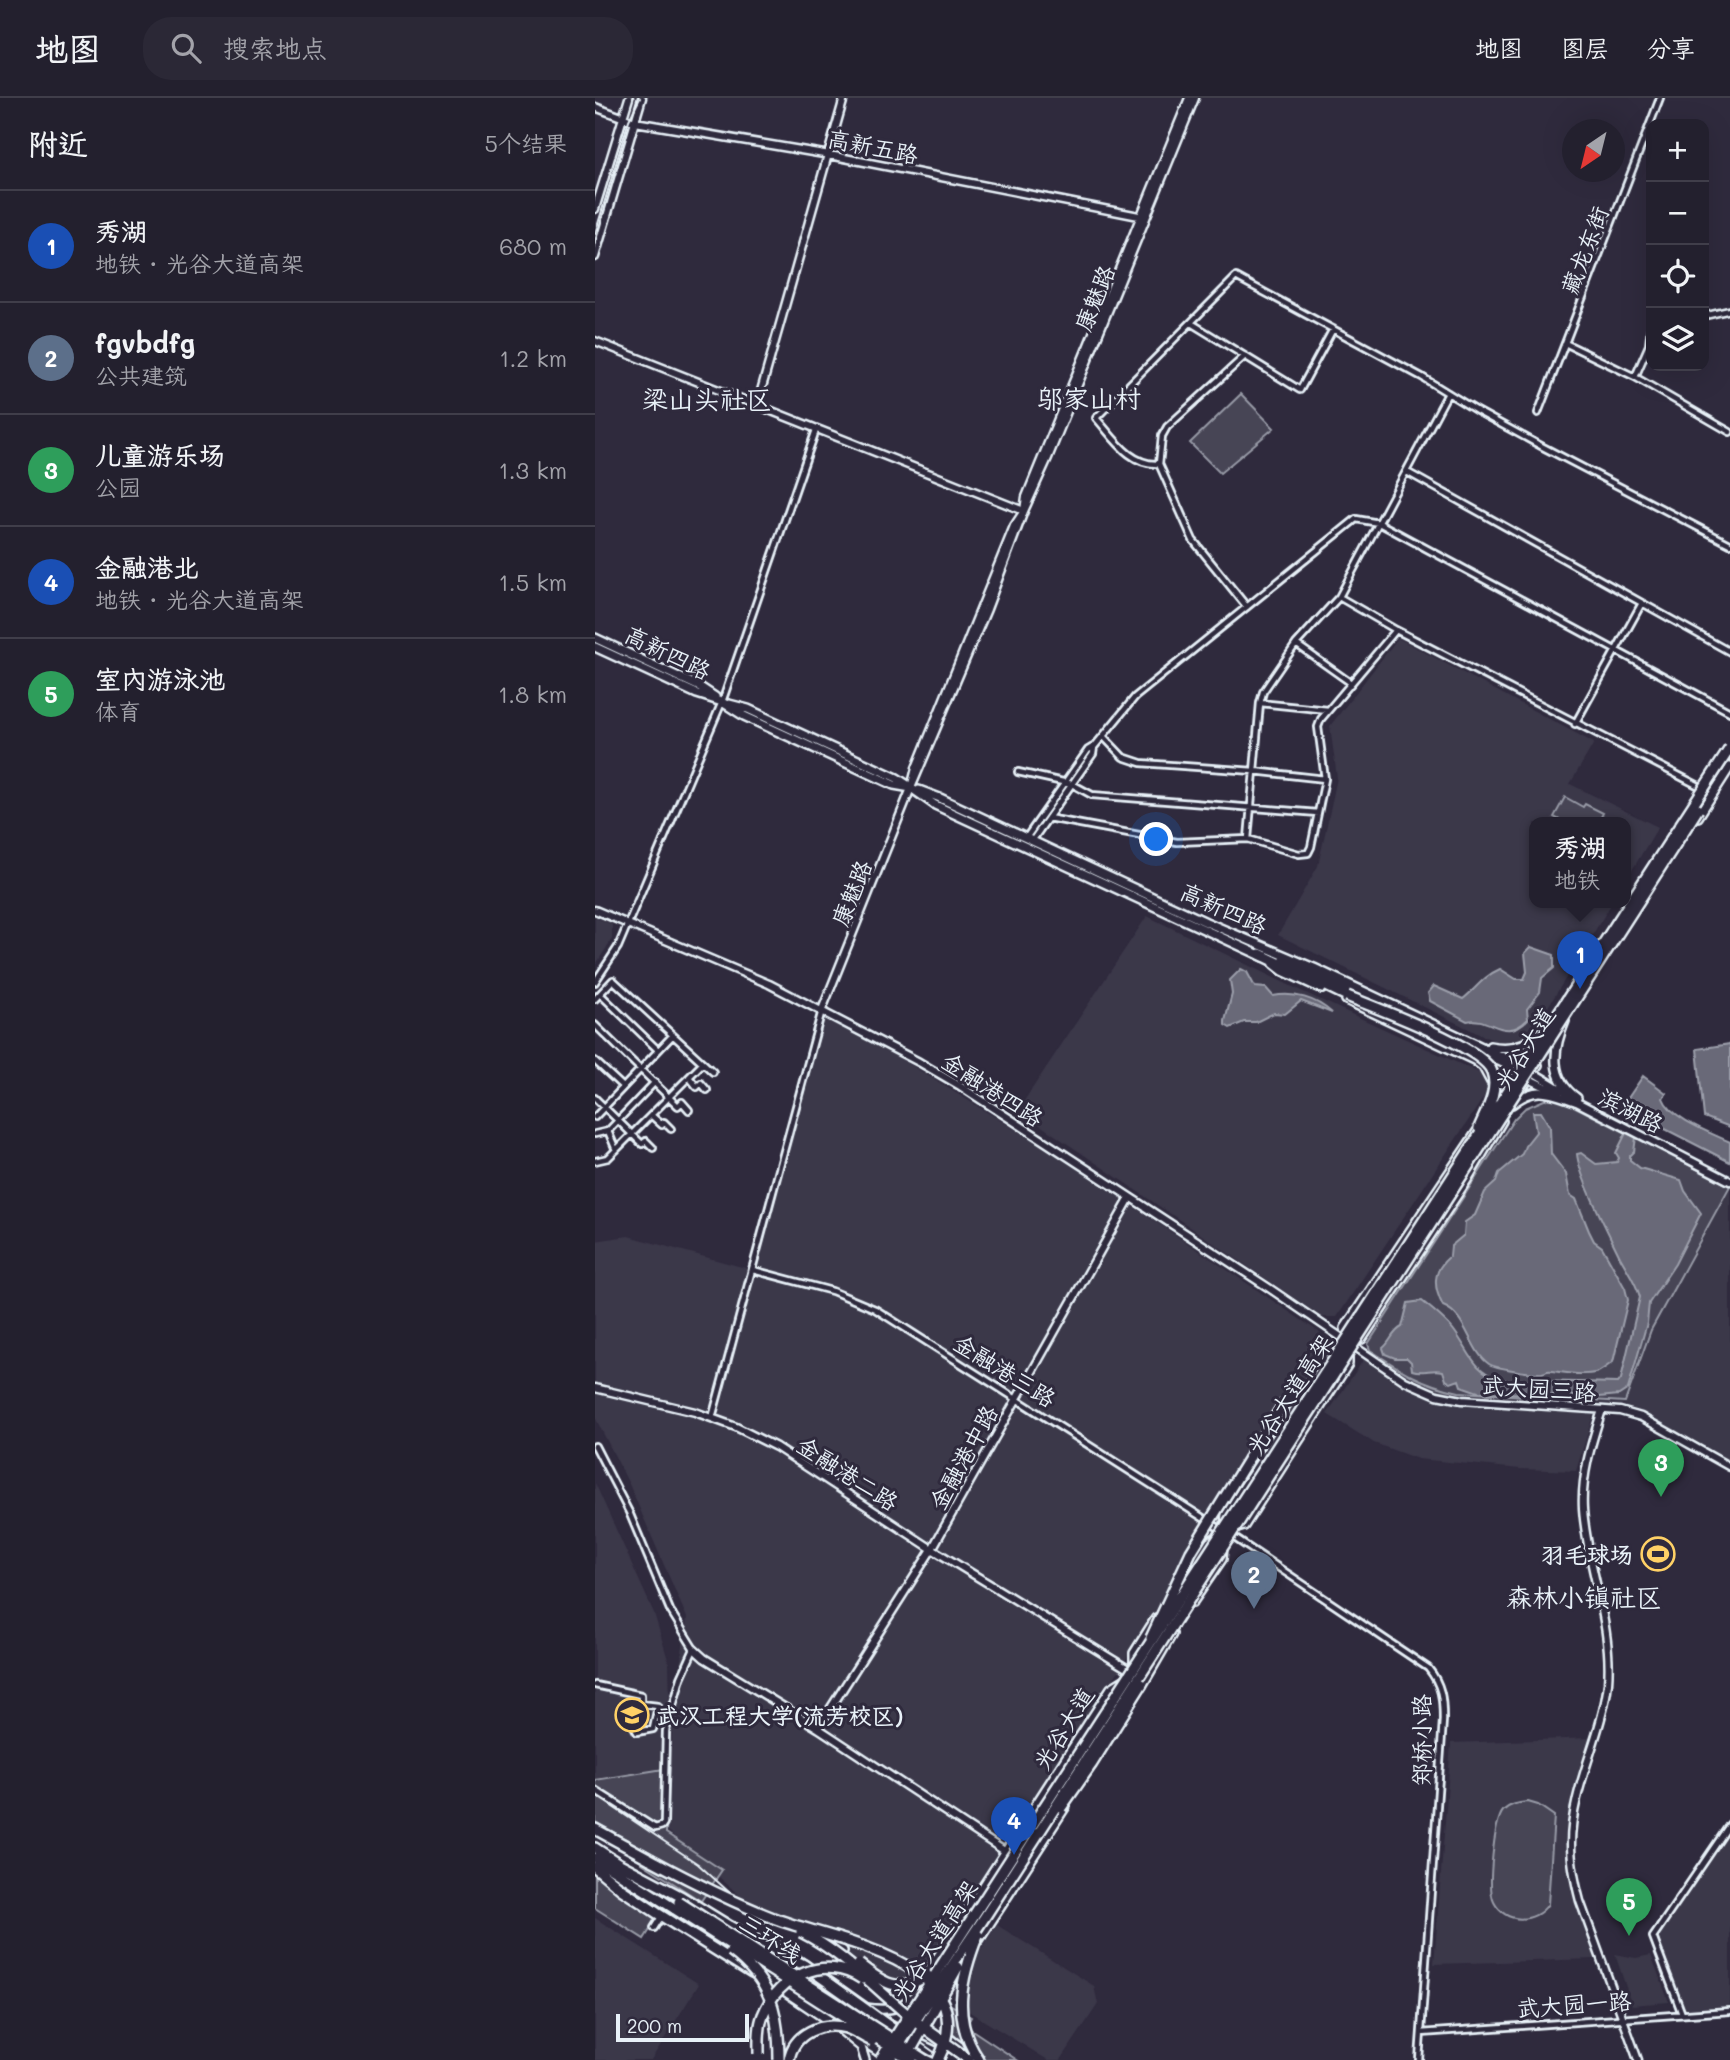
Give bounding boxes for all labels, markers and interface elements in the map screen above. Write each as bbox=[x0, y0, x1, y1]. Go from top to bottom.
search box bbox=[143, 17, 633, 80]
text: 地图 bbox=[35, 26, 101, 69]
icon: search bbox=[167, 29, 205, 67]
text: 搜索地点 bbox=[223, 31, 327, 65]
text: 地图 bbox=[1475, 32, 1523, 63]
text: 图层 bbox=[1561, 32, 1609, 63]
text: 分享 bbox=[1647, 32, 1695, 63]
north arrow bbox=[1562, 119, 1625, 182]
map controls bbox=[1646, 119, 1709, 371]
button: + bbox=[1646, 119, 1709, 182]
street label: 高新五路 bbox=[825, 122, 921, 170]
text: 附近 bbox=[28, 123, 88, 163]
text: 5个结果 bbox=[485, 128, 567, 158]
button: − bbox=[1646, 182, 1709, 245]
street label: 藏龙东街 bbox=[1554, 202, 1614, 298]
text: 秀湖 bbox=[95, 214, 147, 248]
text: 1 bbox=[46, 231, 56, 261]
text: 680 m bbox=[499, 231, 567, 261]
button: locate bbox=[1646, 245, 1709, 308]
text: 地铁 · 光谷大道高架 bbox=[95, 248, 304, 278]
street label: 康魅路 bbox=[1067, 260, 1121, 336]
button: layers bbox=[1646, 308, 1709, 371]
text: fgvbdfg bbox=[95, 326, 195, 360]
text: 2 bbox=[45, 343, 57, 373]
text: 1.2 km bbox=[499, 343, 567, 373]
text: 公共建筑 bbox=[95, 360, 187, 390]
district label: 邬家山村 bbox=[1037, 381, 1141, 415]
district label: 梁山头社区 bbox=[642, 382, 772, 416]
text: 儿童游乐场 bbox=[95, 438, 225, 472]
text: 3 bbox=[44, 455, 58, 485]
text: 1.3 km bbox=[499, 455, 567, 485]
text: 公园 bbox=[95, 472, 141, 502]
text: 金融港北 bbox=[95, 550, 199, 584]
text: 4 bbox=[44, 567, 58, 597]
text: 1.5 km bbox=[499, 567, 567, 597]
text: 地铁 · 光谷大道高架 bbox=[95, 584, 304, 614]
street label: 高新四路 bbox=[620, 618, 716, 686]
text: 室内游泳池 bbox=[95, 662, 225, 696]
text: 5 bbox=[44, 679, 58, 709]
text: 1.8 km bbox=[498, 679, 567, 709]
text: 体育 bbox=[95, 696, 141, 726]
popup bbox=[1529, 817, 1631, 908]
your location bbox=[1139, 822, 1173, 856]
text: 秀湖 bbox=[1554, 830, 1606, 864]
street label: 康魅路 bbox=[824, 855, 878, 931]
text: 地铁 bbox=[1554, 864, 1600, 894]
street label: 高新四路 bbox=[1176, 876, 1272, 940]
pin: 1 bbox=[1557, 931, 1603, 989]
street label: 光谷大道 bbox=[1487, 1001, 1561, 1095]
street label: 金融港四路 bbox=[937, 1045, 1049, 1133]
street label: 滨湖路 bbox=[1593, 1081, 1669, 1139]
street label: 金融港三路 bbox=[948, 1327, 1062, 1413]
street label: 光谷大道高架 bbox=[1239, 1328, 1339, 1460]
street label: 武大园三路 bbox=[1481, 1369, 1597, 1407]
street label: 金融港中路 bbox=[922, 1399, 1004, 1515]
street label: 金融港二路 bbox=[792, 1429, 904, 1517]
pin: 3 bbox=[1638, 1439, 1684, 1497]
sports icon: 羽毛球场 bbox=[1639, 1535, 1677, 1573]
place label: 羽毛球场 bbox=[1541, 1539, 1633, 1569]
pin: 2 bbox=[1231, 1551, 1277, 1609]
district label: 森林小镇社区 bbox=[1506, 1580, 1662, 1614]
street label: 光谷大道 bbox=[1026, 1681, 1100, 1775]
street label: 郑桥小路 bbox=[1406, 1694, 1436, 1786]
school or university icon: 武汉工程大学(流芳校区) bbox=[613, 1696, 651, 1734]
place label: 武汉工程大学(流芳校区) bbox=[656, 1700, 903, 1730]
pin: 4 bbox=[991, 1797, 1037, 1855]
street label: 光谷大道高架 bbox=[884, 1874, 984, 2006]
pin: 5 bbox=[1606, 1878, 1652, 1936]
street label: 三环线 bbox=[734, 1907, 808, 1969]
street label: 武大园一路 bbox=[1516, 1985, 1632, 2023]
scale bar bbox=[616, 2011, 749, 2043]
text: 200 m bbox=[627, 2013, 682, 2038]

